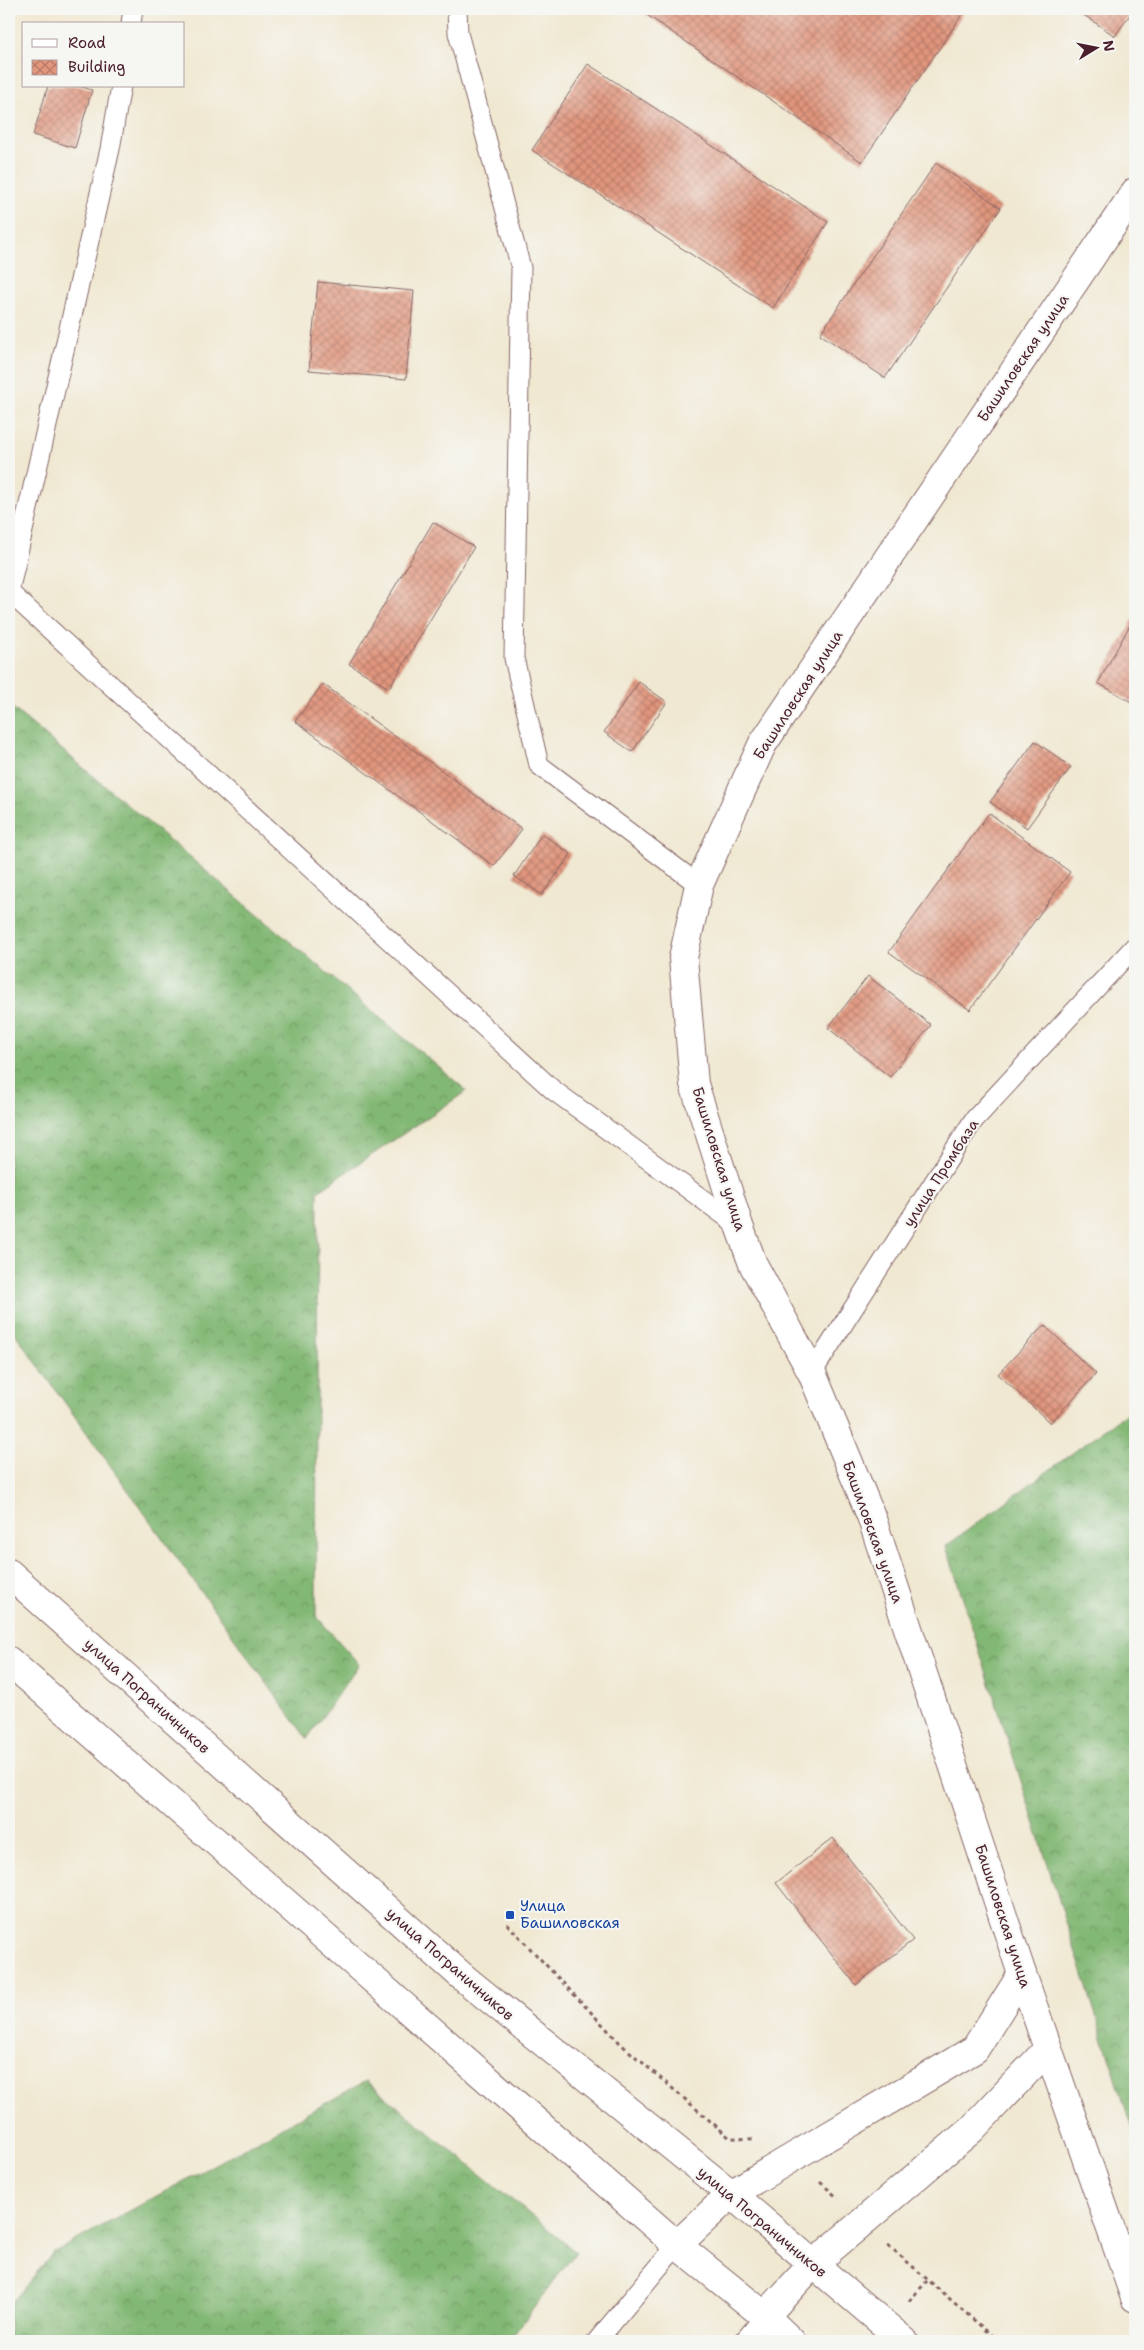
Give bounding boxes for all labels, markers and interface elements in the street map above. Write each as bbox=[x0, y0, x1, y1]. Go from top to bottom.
legend bbox=[22, 22, 185, 88]
north arrow bbox=[1072, 22, 1122, 72]
text: Road bbox=[68, 33, 106, 53]
text: N bbox=[1099, 39, 1119, 53]
text: Building bbox=[68, 57, 125, 77]
street label: Башиловская улица bbox=[973, 290, 1074, 426]
street label: Башиловская улица bbox=[749, 626, 848, 763]
street label: Башиловская улица bbox=[687, 1084, 751, 1234]
street label: улица Промбаза bbox=[899, 1115, 984, 1231]
street label: Башиловская улица bbox=[838, 1458, 908, 1607]
street label: улица Пограничников bbox=[80, 1634, 214, 1758]
street label: Башиловская улица bbox=[970, 1841, 1036, 1991]
place label: Улица Башиловская bbox=[520, 1896, 620, 1933]
street label: улица Пограничников bbox=[382, 1903, 518, 2025]
marker: Улица Башиловская bbox=[504, 1909, 516, 1921]
street label: улица Пограничников bbox=[693, 2162, 831, 2282]

